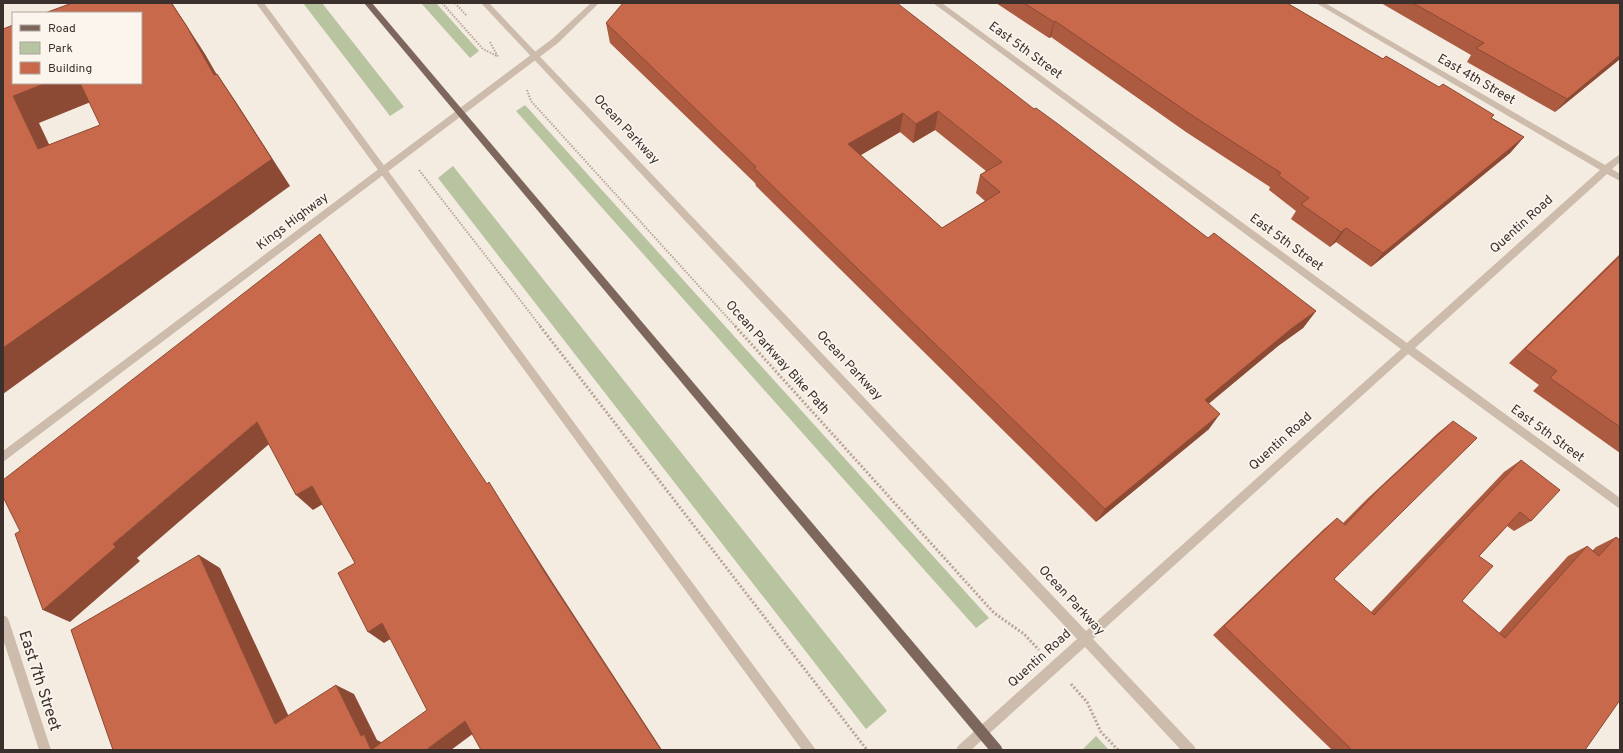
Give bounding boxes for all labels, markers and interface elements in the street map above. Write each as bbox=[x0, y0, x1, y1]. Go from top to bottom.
legend bbox=[12, 12, 142, 84]
street label: East 5th Street bbox=[985, 19, 1065, 83]
text: Road bbox=[48, 21, 76, 37]
text: Park bbox=[48, 41, 73, 57]
street label: East 4th Street bbox=[1434, 51, 1518, 109]
text: Building bbox=[48, 61, 92, 77]
street label: Ocean Parkway bbox=[590, 92, 663, 168]
street label: Kings Highway bbox=[254, 190, 332, 254]
street label: Quentin Road bbox=[1487, 192, 1557, 258]
street label: East 5th Street bbox=[1246, 211, 1326, 275]
street label: Ocean Parkway Bike Path bbox=[722, 298, 832, 418]
street label: Ocean Parkway bbox=[813, 328, 886, 404]
street label: East 5th Street bbox=[1507, 402, 1587, 466]
street label: Quentin Road bbox=[1246, 409, 1316, 475]
street label: Ocean Parkway bbox=[1035, 563, 1108, 639]
street label: Quentin Road bbox=[1005, 626, 1075, 692]
street label: East 7th Street bbox=[13, 628, 65, 734]

